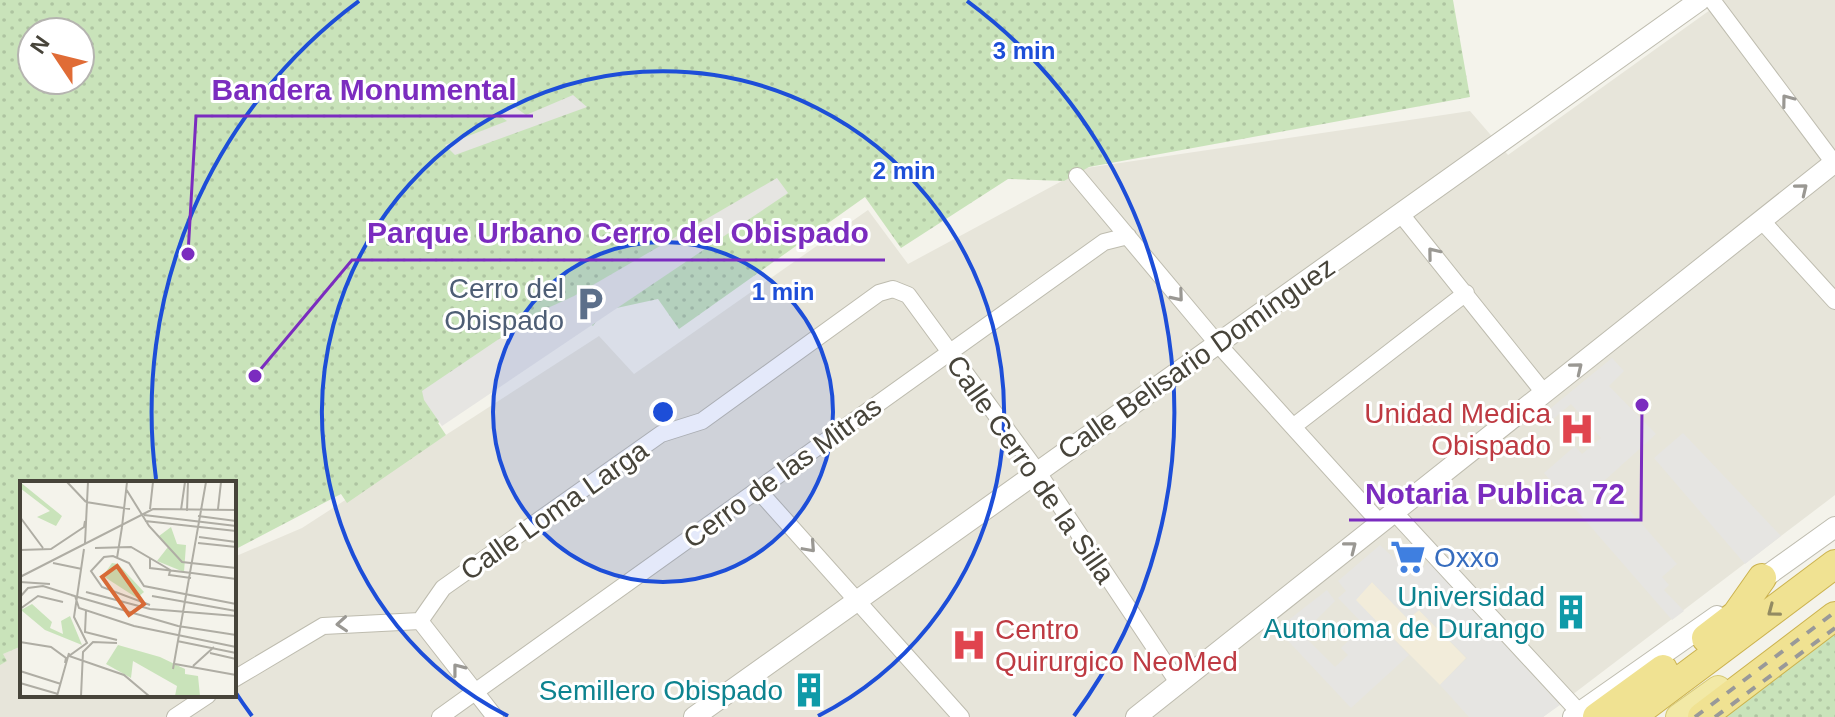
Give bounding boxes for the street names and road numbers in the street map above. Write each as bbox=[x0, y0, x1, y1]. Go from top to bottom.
street label: Calle Belisario Domínguez bbox=[1052, 251, 1340, 466]
street label: Calle Cerro de la Silla bbox=[940, 349, 1121, 589]
street label: Cerro de las Mitras bbox=[678, 390, 887, 554]
street label: Calle Loma Larga bbox=[455, 434, 654, 586]

